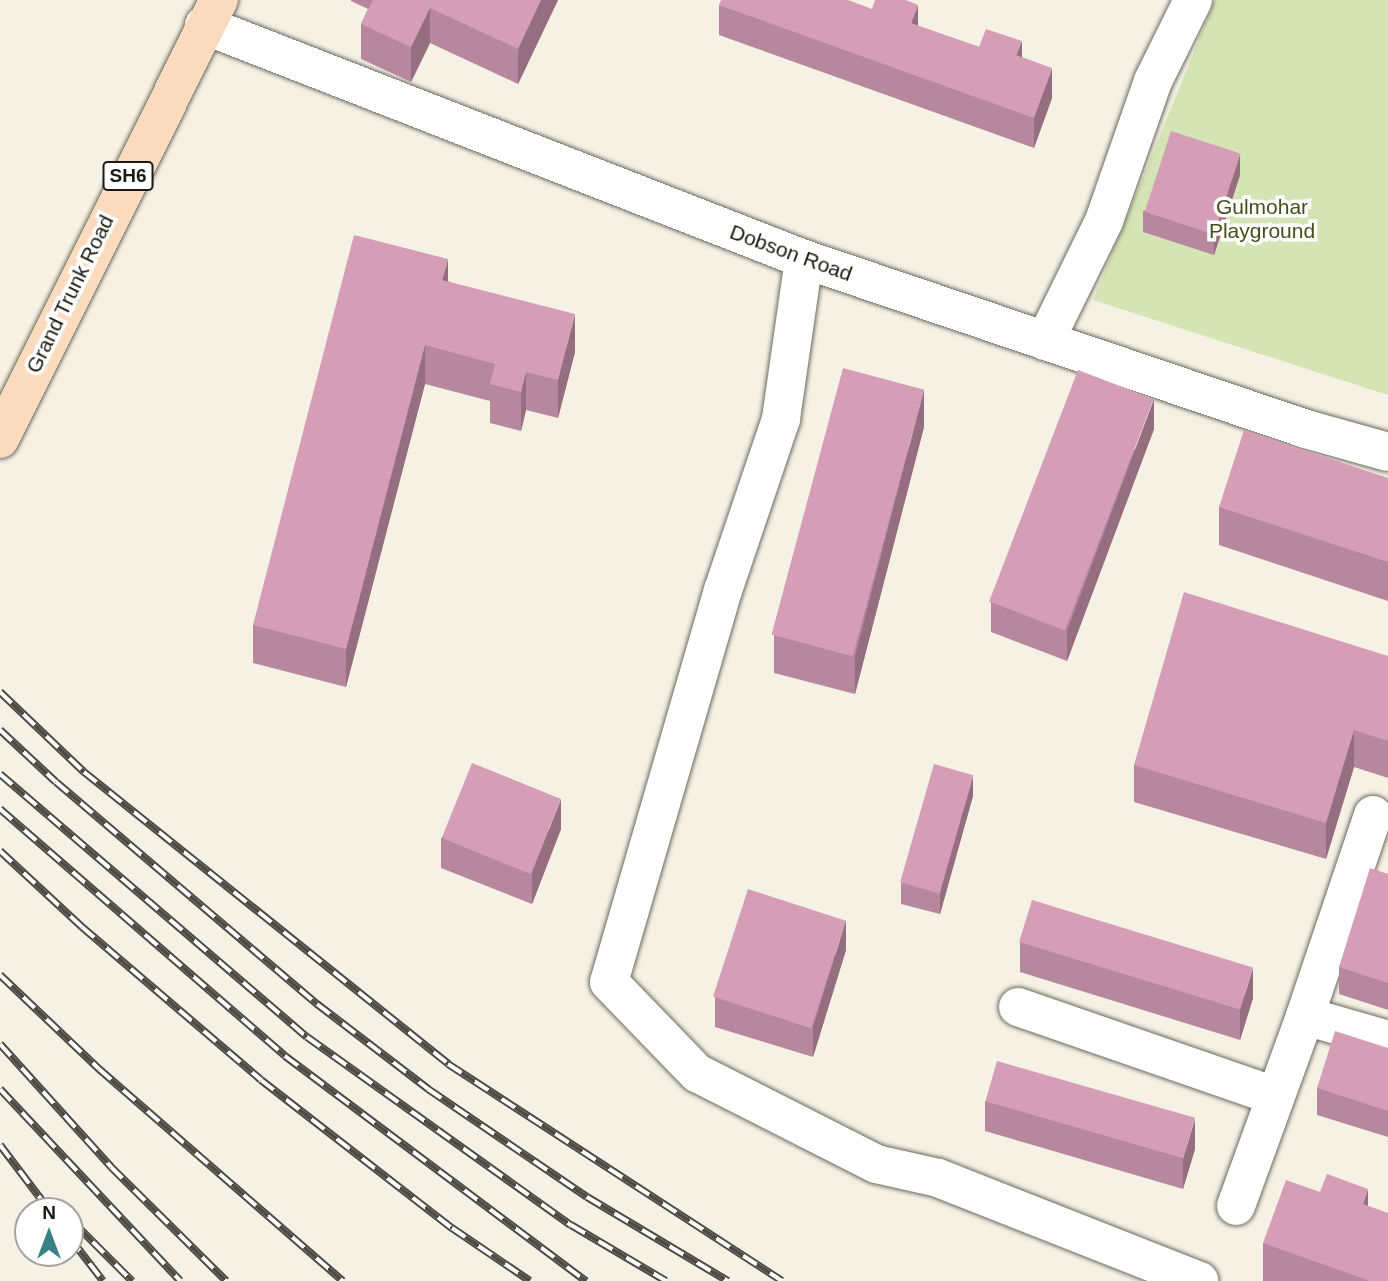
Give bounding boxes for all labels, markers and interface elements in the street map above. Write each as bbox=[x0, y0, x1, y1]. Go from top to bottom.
road number: SH6 bbox=[102, 160, 154, 192]
park label: Gulmohar Playground bbox=[1209, 194, 1315, 244]
street label: Grand Trunk Road bbox=[21, 211, 119, 377]
street label: Dobson Road bbox=[726, 219, 856, 287]
north arrow bbox=[14, 1197, 84, 1267]
text: N bbox=[42, 1202, 56, 1223]

